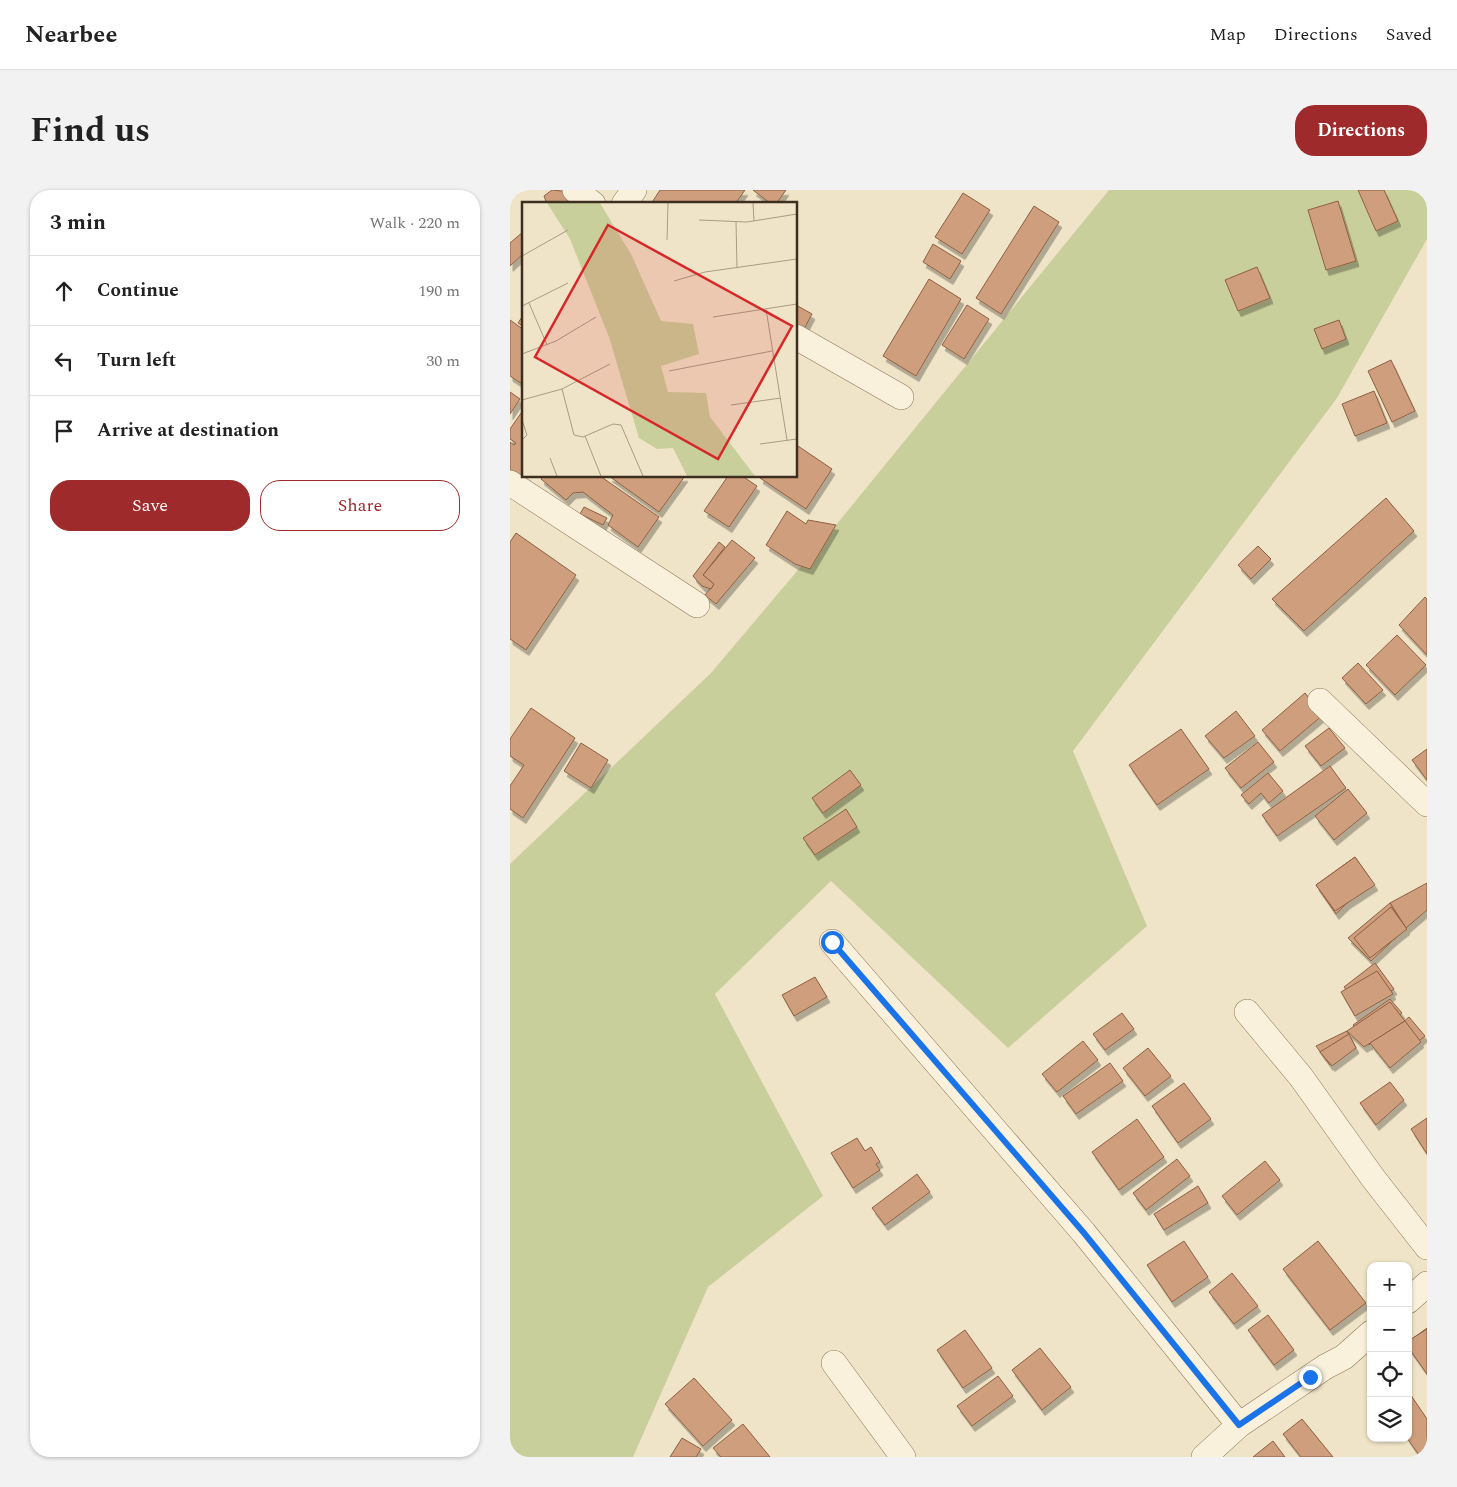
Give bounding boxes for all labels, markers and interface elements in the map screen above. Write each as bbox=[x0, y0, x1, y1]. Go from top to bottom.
text: Nearbee bbox=[25, 17, 117, 53]
text: Map bbox=[1210, 21, 1246, 48]
text: Directions bbox=[1274, 21, 1358, 48]
text: Saved bbox=[1386, 21, 1432, 48]
text: Find us bbox=[30, 104, 150, 157]
button: Directions bbox=[1295, 105, 1427, 156]
inset map bbox=[522, 202, 798, 478]
text: 3 min bbox=[50, 207, 106, 239]
text: Walk · 220 m bbox=[369, 211, 460, 235]
text: Continue bbox=[97, 276, 179, 305]
icon: ahead bbox=[50, 277, 78, 305]
text: 190 m bbox=[418, 279, 460, 303]
text: Turn left bbox=[97, 346, 176, 375]
icon: left bbox=[50, 347, 78, 375]
text: 30 m bbox=[426, 349, 460, 373]
text: Arrive at destination bbox=[97, 416, 279, 445]
icon: arrive bbox=[50, 417, 78, 445]
button: Save bbox=[50, 480, 250, 531]
button: Share bbox=[260, 480, 460, 531]
route start bbox=[821, 931, 844, 954]
map controls bbox=[1367, 1262, 1412, 1442]
button: + bbox=[1367, 1262, 1412, 1307]
button: − bbox=[1367, 1307, 1412, 1352]
button: locate bbox=[1367, 1352, 1412, 1397]
route end bbox=[1299, 1366, 1322, 1389]
button: layers bbox=[1367, 1397, 1412, 1442]

